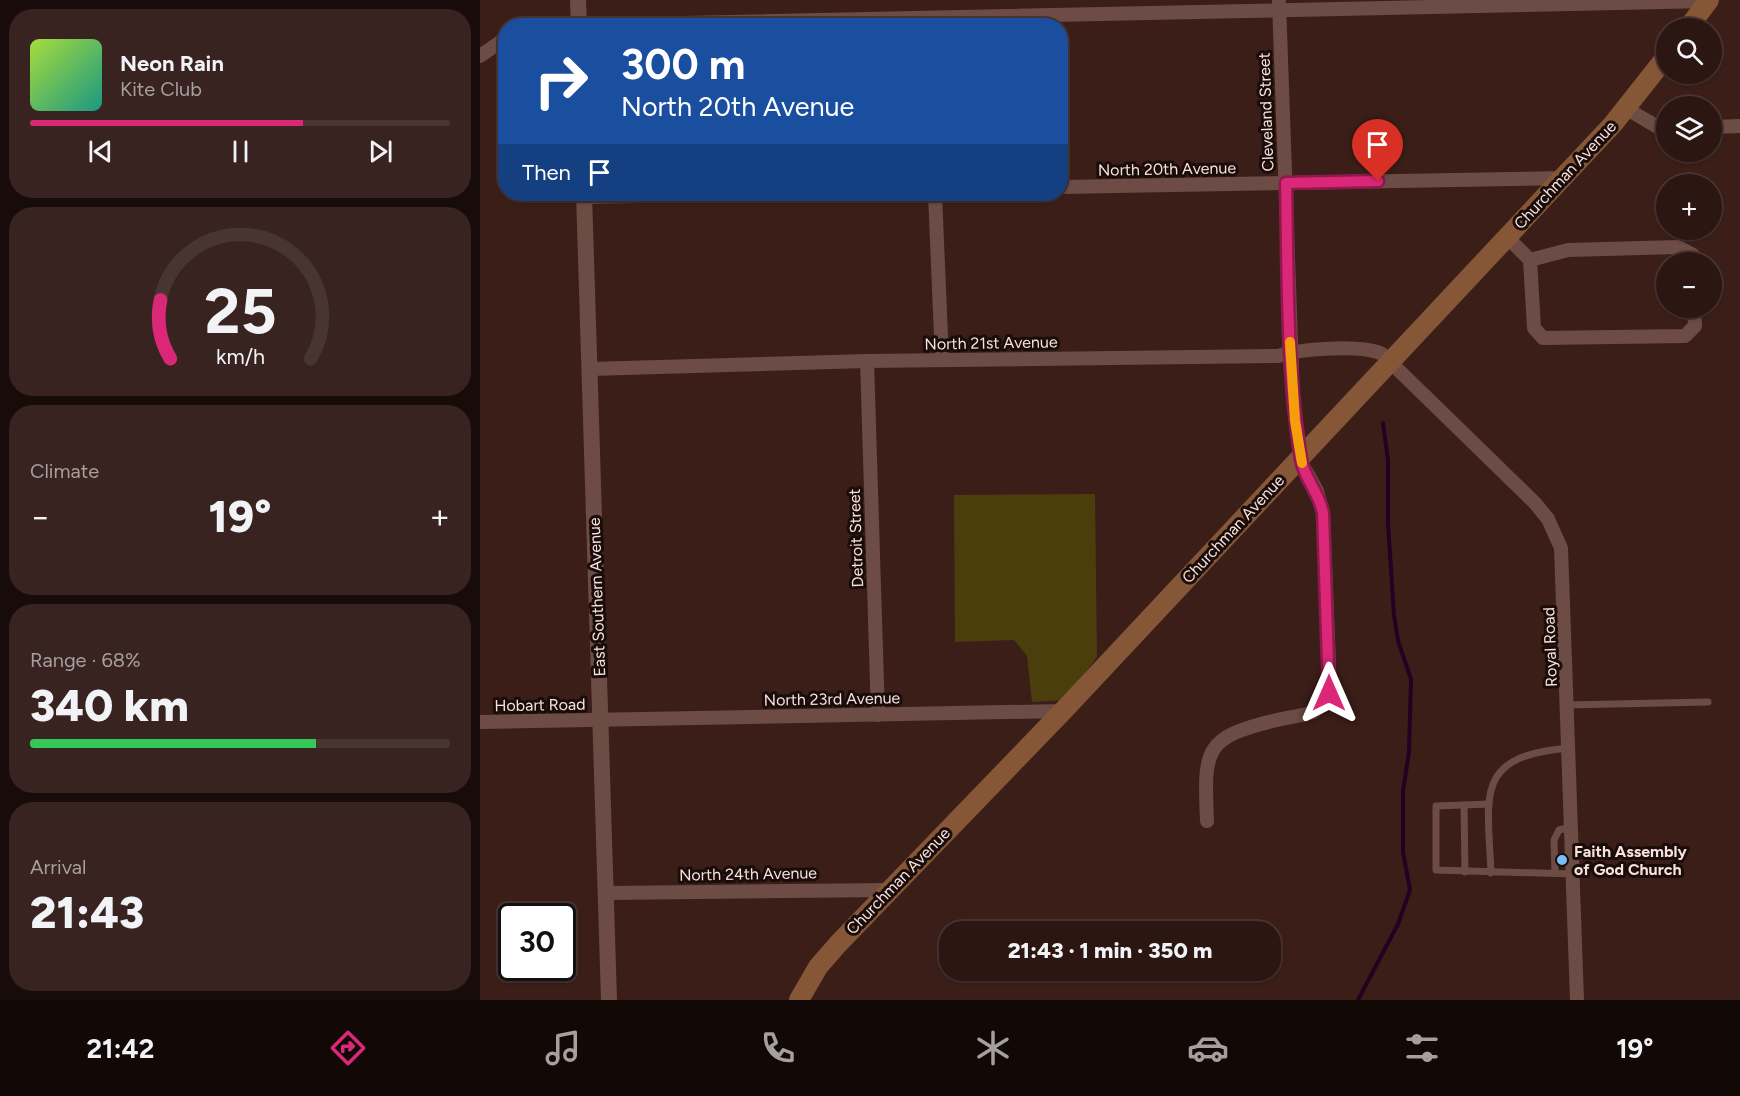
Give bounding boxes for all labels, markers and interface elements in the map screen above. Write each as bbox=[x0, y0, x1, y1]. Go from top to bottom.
map controls bbox=[1656, 18, 1722, 318]
button: search bbox=[1656, 18, 1722, 84]
text: 300 m bbox=[621, 39, 745, 90]
icon: right bbox=[522, 42, 600, 120]
text: Neon Rain bbox=[120, 50, 224, 77]
street label: Cleveland Street bbox=[1254, 52, 1278, 172]
text: Kite Club bbox=[120, 77, 202, 101]
text: North 20th Avenue bbox=[621, 90, 854, 123]
button: layers bbox=[1656, 96, 1722, 162]
street label: Churchman Avenue bbox=[1510, 117, 1620, 233]
pin bbox=[1352, 119, 1403, 181]
icon: arrive bbox=[1361, 128, 1394, 161]
icon: previous bbox=[84, 135, 117, 168]
icon: pause bbox=[224, 135, 257, 168]
icon: next bbox=[364, 135, 397, 168]
icon: arrive bbox=[583, 156, 616, 189]
street label: North 20th Avenue bbox=[1098, 158, 1237, 180]
text: Then bbox=[522, 159, 571, 186]
button: + bbox=[1656, 174, 1722, 240]
button: − bbox=[1656, 252, 1722, 318]
text: 25 bbox=[204, 274, 276, 349]
street label: North 21st Avenue bbox=[924, 332, 1058, 354]
text: km/h bbox=[216, 344, 264, 369]
text: Climate bbox=[30, 459, 99, 483]
street label: Churchman Avenue bbox=[1178, 471, 1288, 587]
street label: Detroit Street bbox=[845, 488, 867, 588]
text: 19° bbox=[209, 489, 271, 543]
text: − bbox=[30, 497, 51, 536]
text: + bbox=[429, 497, 450, 536]
street label: East Southern Avenue bbox=[585, 517, 609, 677]
street label: Royal Road bbox=[1539, 607, 1561, 687]
text: Range · 68% bbox=[30, 648, 141, 672]
position arrow bbox=[1297, 661, 1361, 725]
text: 340 km bbox=[30, 678, 189, 732]
street label: North 23rd Avenue bbox=[764, 688, 901, 710]
street label: Hobart Road bbox=[494, 695, 586, 715]
street label: Churchman Avenue bbox=[842, 823, 954, 938]
place label: Faith Assembly of God Church bbox=[1574, 842, 1687, 879]
marker: Faith Assembly of God Church bbox=[1555, 853, 1569, 867]
text: Arrival bbox=[30, 855, 86, 879]
street label: North 24th Avenue bbox=[679, 863, 817, 885]
text: 21:43 bbox=[30, 885, 144, 939]
speed limit sign: 30 bbox=[498, 903, 576, 981]
text: 21:43 · 1 min · 350 m bbox=[1008, 937, 1212, 964]
icon: directions bbox=[327, 1027, 369, 1069]
icon: music bbox=[542, 1027, 584, 1069]
icon: phone bbox=[757, 1027, 799, 1069]
icon: climate bbox=[972, 1027, 1014, 1069]
icon: car bbox=[1187, 1027, 1229, 1069]
icon: filters bbox=[1401, 1027, 1443, 1069]
text: 21:42 bbox=[86, 1032, 154, 1065]
text: 19° bbox=[1616, 1032, 1653, 1065]

